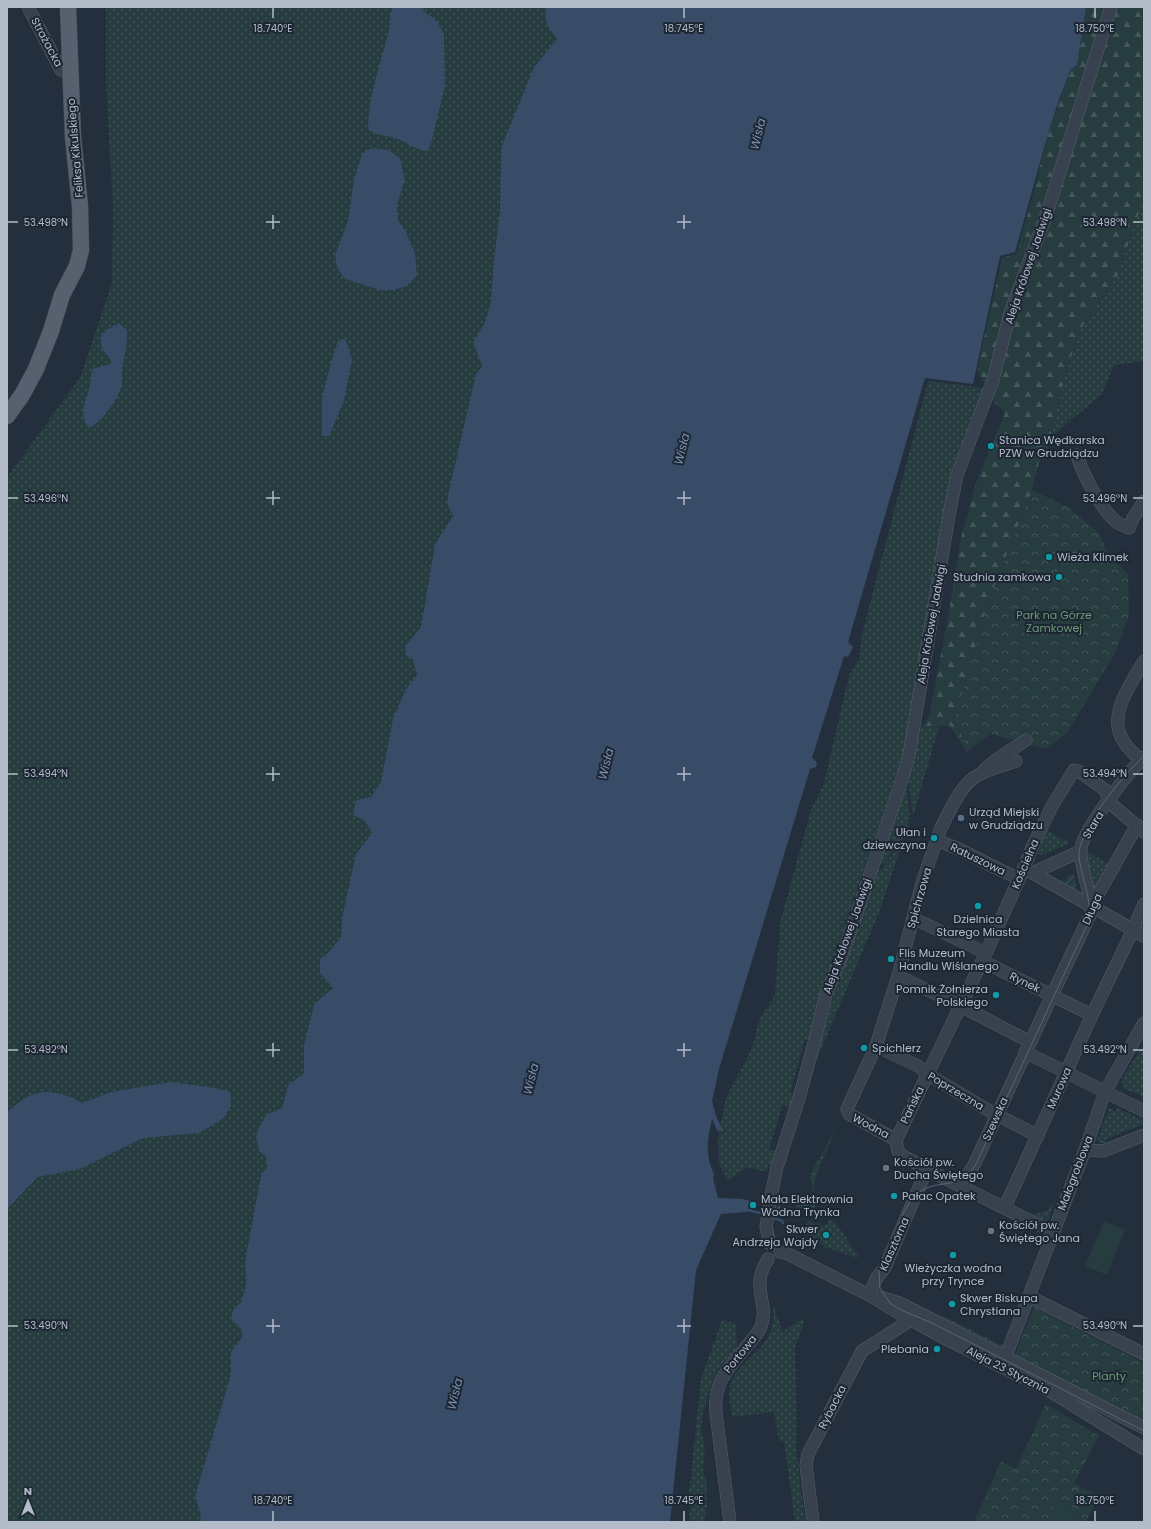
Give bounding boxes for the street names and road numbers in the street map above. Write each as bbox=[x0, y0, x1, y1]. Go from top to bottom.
street label: Strażacka bbox=[27, 14, 67, 70]
street label: Feliksa Kikulskiego bbox=[63, 98, 87, 198]
street label: Aleja Królowej Jadwigi bbox=[1001, 206, 1055, 326]
street label: Aleja Królowej Jadwigi bbox=[913, 562, 949, 685]
street label: Stara bbox=[1079, 808, 1107, 842]
street label: Kościelna bbox=[1007, 837, 1043, 891]
street label: Ratuszowa bbox=[948, 839, 1008, 879]
street label: Spichrzowa bbox=[903, 866, 935, 930]
street label: Aleja Królowej Jadwigi bbox=[819, 876, 875, 996]
street label: Długa bbox=[1078, 891, 1106, 927]
street label: Rynek bbox=[1007, 968, 1043, 996]
street label: Murowa bbox=[1043, 1065, 1075, 1111]
street label: Poprzeczna bbox=[925, 1068, 987, 1114]
street label: Pańska bbox=[896, 1084, 928, 1126]
street label: Szewska bbox=[978, 1095, 1012, 1143]
street label: Wodna bbox=[850, 1110, 892, 1142]
street label: Małogroblowa bbox=[1053, 1133, 1097, 1213]
street label: Klasztorna bbox=[875, 1215, 913, 1273]
street label: Portowa bbox=[720, 1331, 760, 1377]
street label: Aleja 23 Stycznia bbox=[964, 1342, 1052, 1398]
street label: Rybacka bbox=[814, 1382, 850, 1432]

